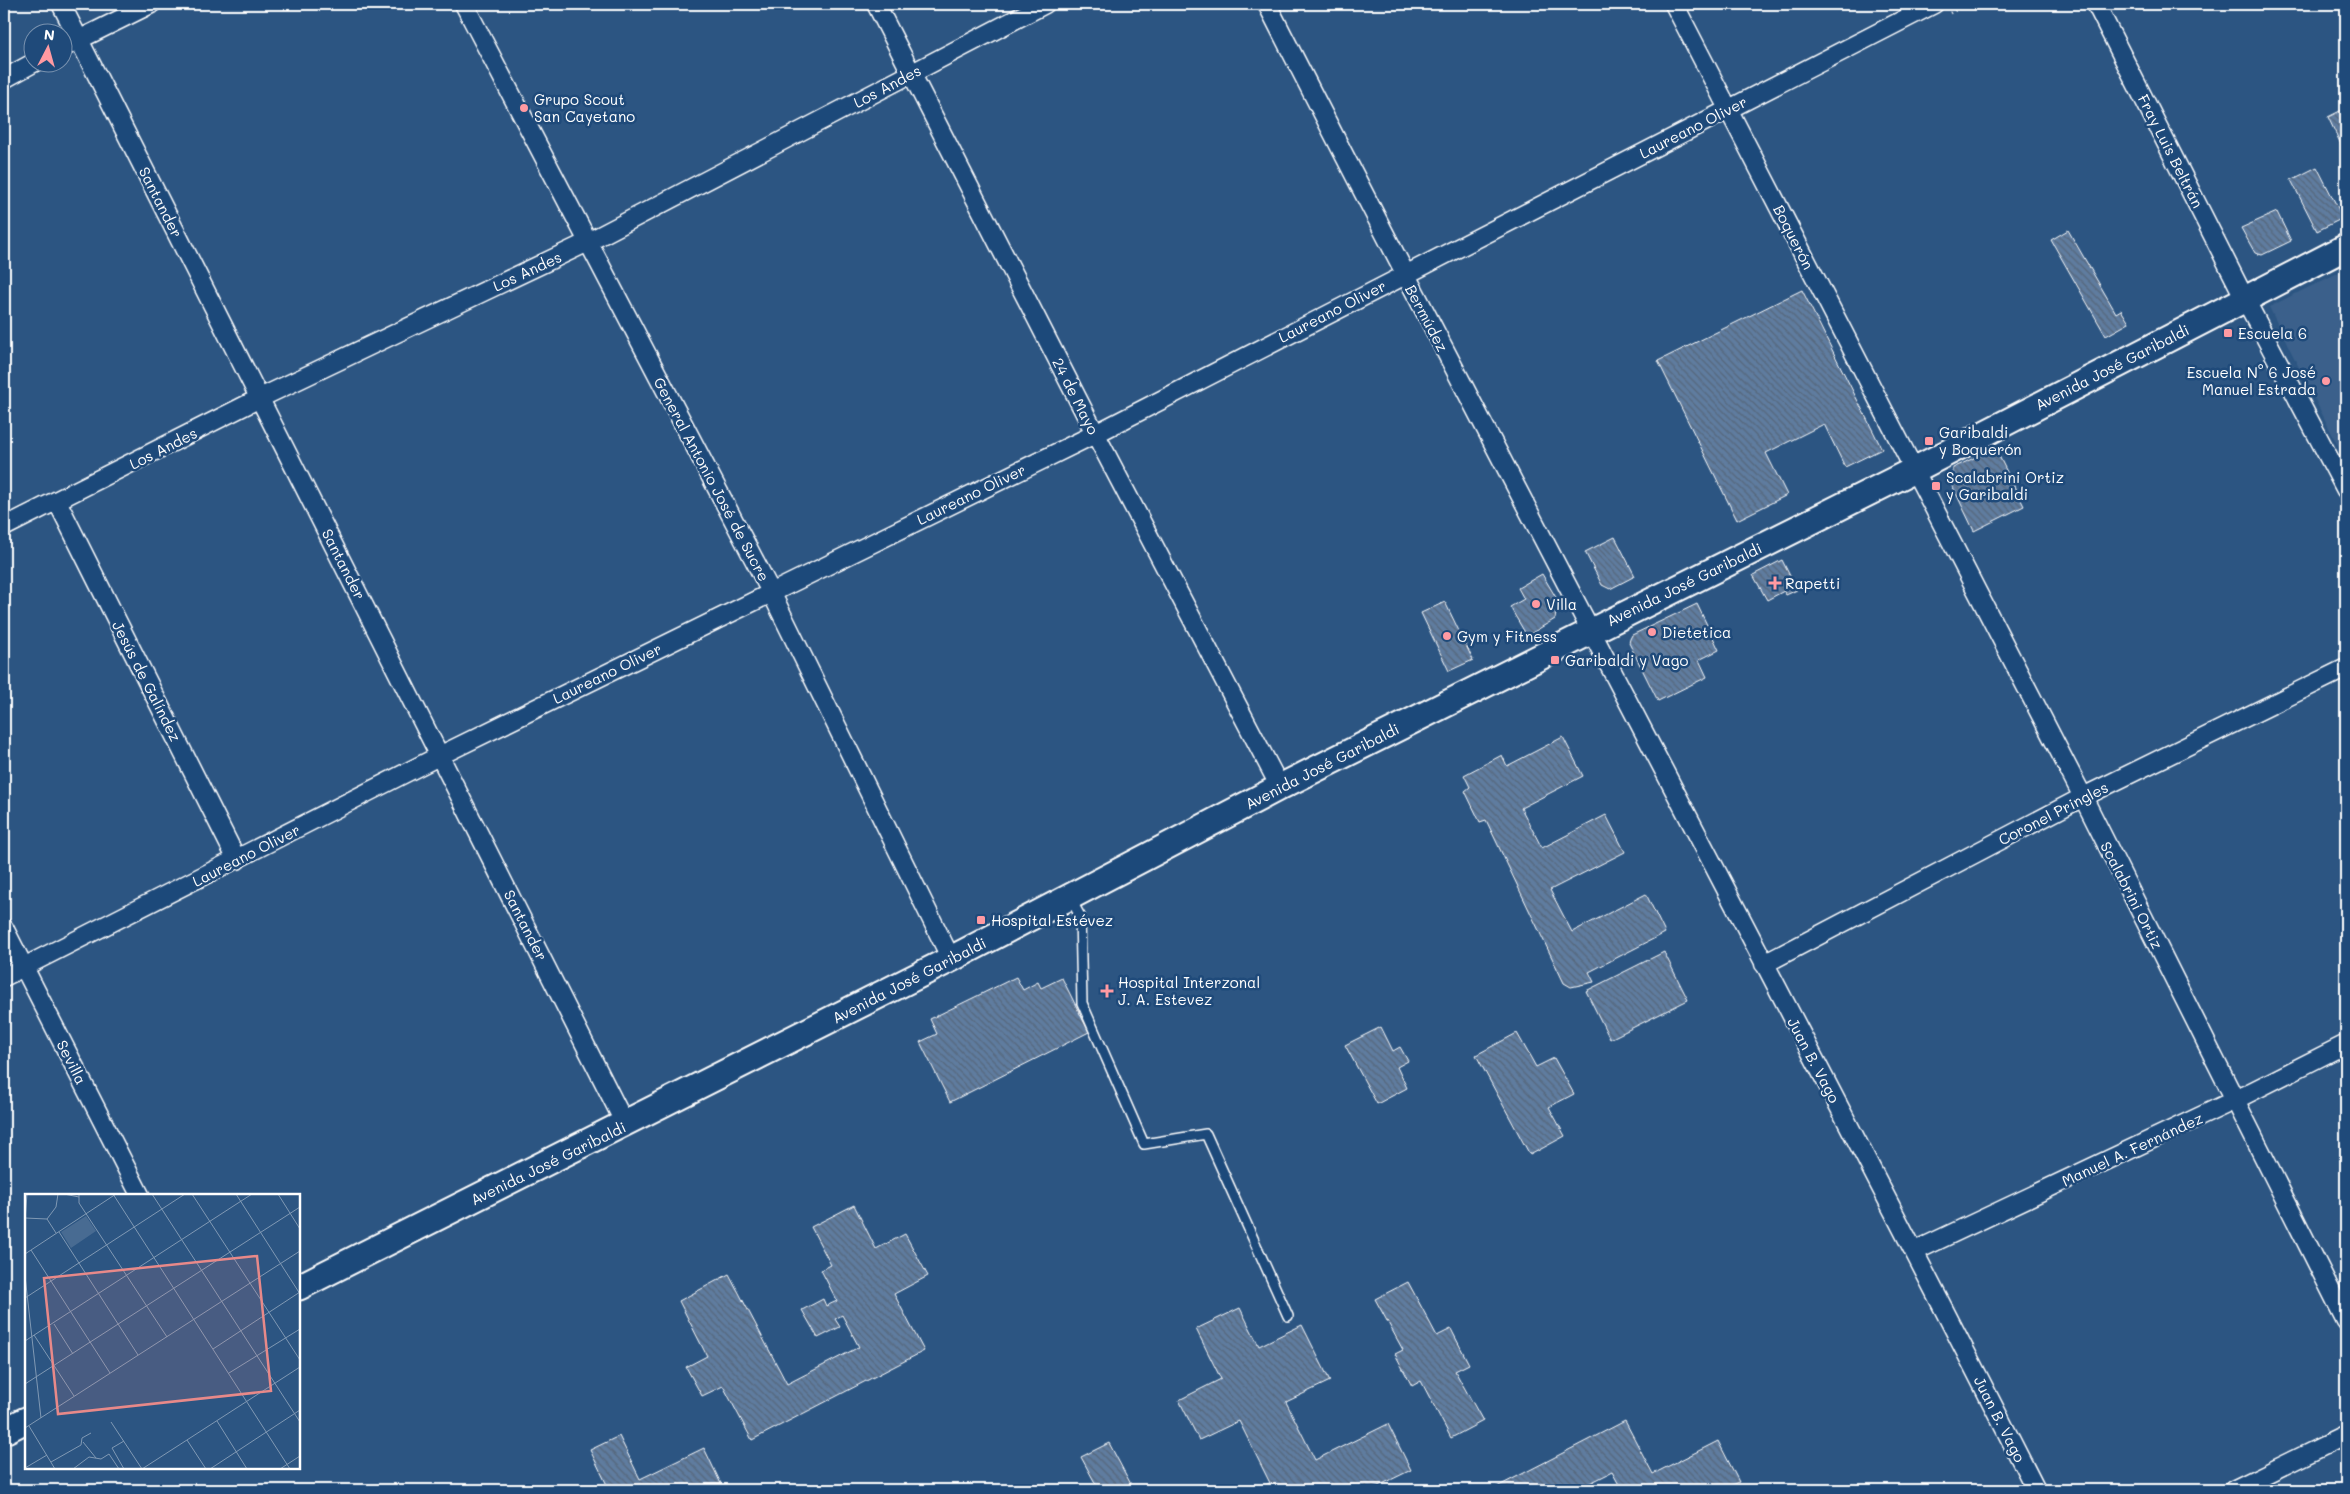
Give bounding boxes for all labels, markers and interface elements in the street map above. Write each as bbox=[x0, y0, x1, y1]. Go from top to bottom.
north arrow bbox=[22, 22, 72, 72]
text: N bbox=[43, 25, 56, 45]
street label: Los Andes bbox=[850, 60, 924, 112]
place label: Grupo Scout San Cayetano bbox=[534, 89, 635, 126]
street label: Laureano Oliver bbox=[1636, 91, 1750, 163]
street label: Fray Luis Beltrán bbox=[2134, 91, 2208, 211]
marker: Grupo Scout San Cayetano bbox=[518, 102, 530, 114]
street label: Santander bbox=[135, 163, 187, 241]
street label: Boquerón bbox=[1769, 201, 1819, 273]
street label: Los Andes bbox=[489, 246, 565, 296]
street label: Laureano Oliver bbox=[1275, 275, 1389, 347]
street label: Bermúdez bbox=[1401, 281, 1453, 355]
street label: Avenida José Garibaldi bbox=[2031, 319, 2193, 415]
place label: Escuela 6 bbox=[2238, 323, 2307, 343]
marker: Escuela 6 bbox=[2222, 327, 2234, 339]
street label: 24 de Mayo bbox=[1048, 354, 1104, 438]
place label: Escuela N° 6 José Manuel Estrada bbox=[2187, 362, 2316, 399]
street label: General Antonio José de Sucre bbox=[650, 373, 774, 585]
marker: Escuela N° 6 José Manuel Estrada bbox=[2320, 375, 2332, 387]
street label: Los Andes bbox=[126, 422, 200, 474]
place label: Garibaldi y Boquerón bbox=[1939, 422, 2022, 459]
marker: Garibaldi y Boquerón bbox=[1923, 435, 1935, 447]
street label: Laureano Oliver bbox=[913, 459, 1029, 529]
place label: Scalabrini Ortiz y Garibaldi bbox=[1946, 467, 2064, 504]
marker: Scalabrini Ortiz y Garibaldi bbox=[1930, 480, 1942, 492]
street label: Santander bbox=[318, 525, 370, 603]
street label: Avenida José Garibaldi bbox=[1603, 538, 1765, 630]
place label: Rapetti bbox=[1785, 573, 1840, 593]
marker: Rapetti bbox=[1769, 577, 1781, 589]
place label: Villa bbox=[1546, 594, 1577, 614]
marker: Villa bbox=[1530, 598, 1542, 610]
street label: Jesús de Galíndez bbox=[108, 617, 186, 745]
place label: Dietetica bbox=[1662, 622, 1731, 642]
place label: Gym y Fitness bbox=[1457, 626, 1557, 646]
marker: Dietetica bbox=[1646, 626, 1658, 638]
marker: Gym y Fitness bbox=[1441, 630, 1453, 642]
street label: Laureano Oliver bbox=[549, 638, 665, 708]
place label: Garibaldi y Vago bbox=[1565, 650, 1688, 670]
marker: Garibaldi y Vago bbox=[1549, 654, 1561, 666]
street label: Avenida José Garibaldi bbox=[1241, 718, 1403, 814]
street label: Coronel Pringles bbox=[1995, 777, 2111, 849]
street label: Laureano Oliver bbox=[189, 819, 303, 891]
street label: Scalabrini Ortiz bbox=[2096, 838, 2168, 952]
street label: Santander bbox=[500, 886, 552, 964]
place label: Hospital Estévez bbox=[991, 910, 1113, 930]
marker: Hospital Estévez bbox=[975, 914, 987, 926]
street label: Avenida José Garibaldi bbox=[828, 932, 990, 1028]
place label: Hospital Interzonal J. A. Estevez bbox=[1118, 972, 1260, 1009]
marker: Hospital Interzonal J. A. Estevez bbox=[1100, 984, 1114, 998]
street label: Juan B. Vago bbox=[1783, 1014, 1845, 1106]
street label: Sevilla bbox=[52, 1036, 92, 1088]
street label: Manuel A. Fernández bbox=[2058, 1107, 2206, 1191]
street label: Avenida José Garibaldi bbox=[467, 1117, 629, 1209]
inset map bbox=[25, 1194, 300, 1469]
street label: Juan B. Vago bbox=[1970, 1373, 2030, 1466]

